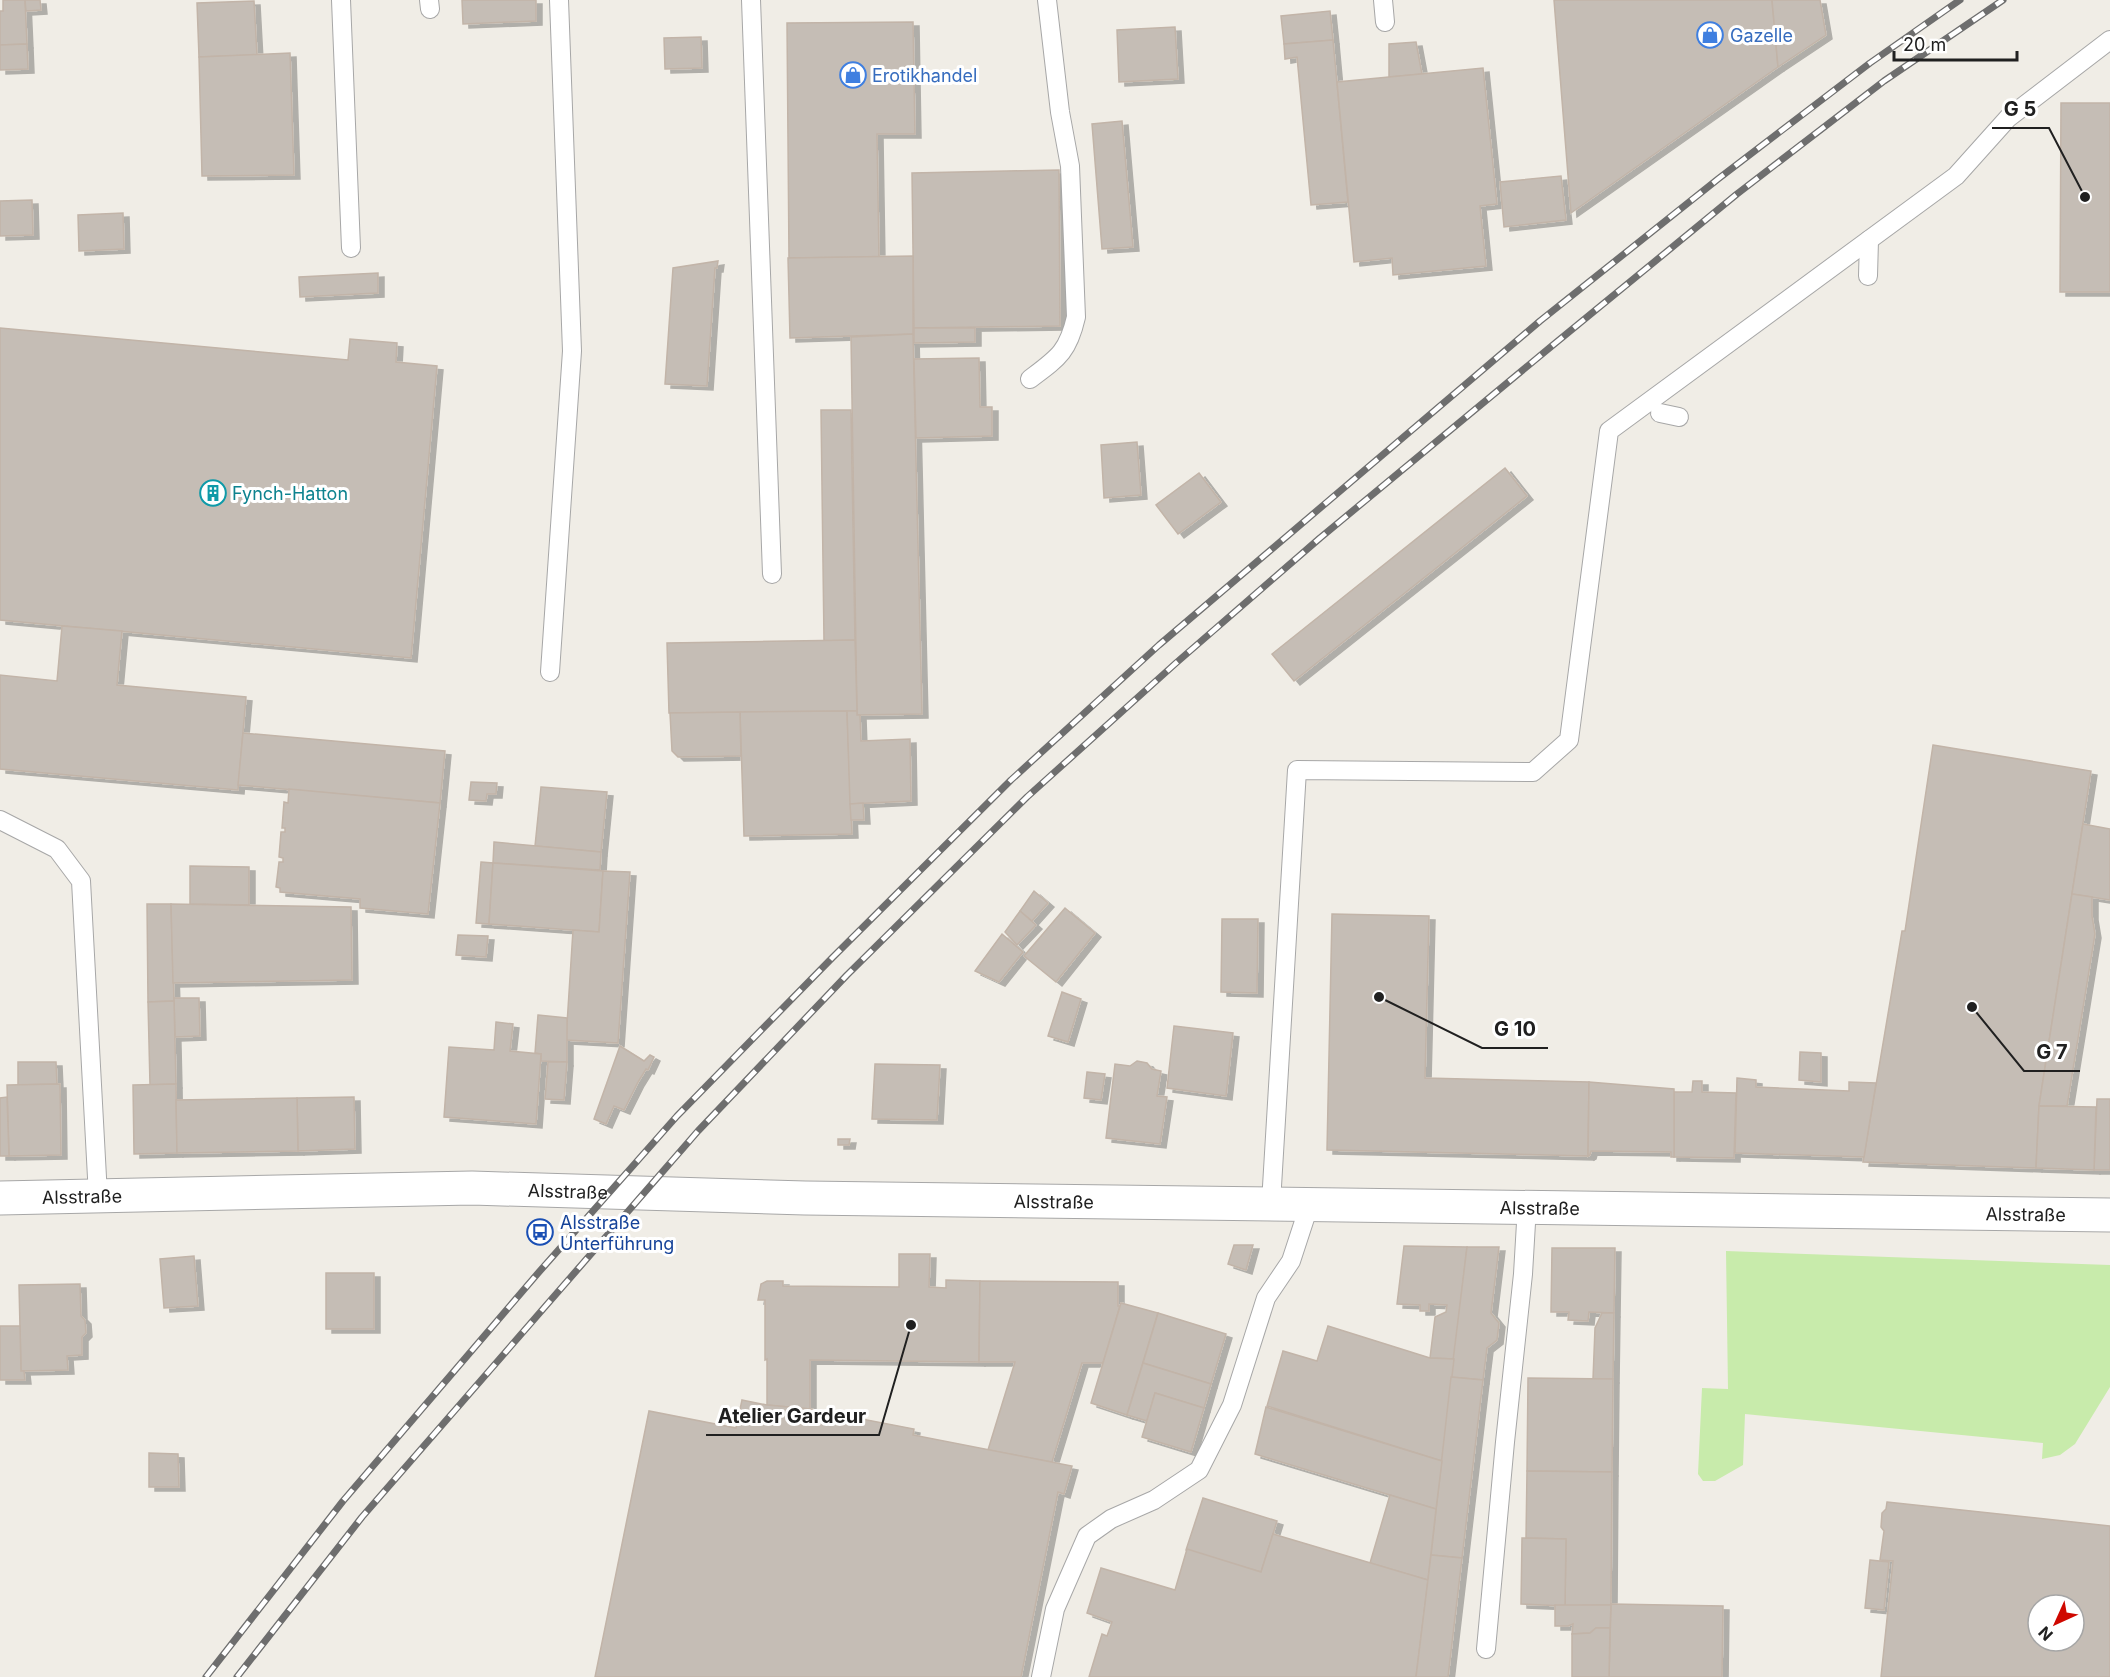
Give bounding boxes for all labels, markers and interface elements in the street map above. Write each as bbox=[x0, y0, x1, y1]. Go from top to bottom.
shop icon: Gazelle bbox=[1695, 20, 1725, 50]
scale bar bbox=[1894, 24, 2017, 62]
place label: Gazelle bbox=[1730, 25, 1793, 46]
text: 20 m bbox=[1903, 34, 1946, 55]
shop icon: Erotikhandel bbox=[838, 60, 868, 90]
place label: Erotikhandel bbox=[872, 65, 977, 86]
callout: G 5 bbox=[1992, 90, 2049, 128]
text: G 5 bbox=[2004, 97, 2036, 121]
building icon: Fynch-Hatton bbox=[198, 478, 228, 508]
place label: Fynch-Hatton bbox=[232, 483, 348, 504]
callout: G 10 bbox=[1482, 1010, 1548, 1048]
text: G 10 bbox=[1494, 1017, 1536, 1041]
callout: G 7 bbox=[2024, 1033, 2080, 1071]
text: G 7 bbox=[2036, 1040, 2068, 1064]
street label: Alsstraße bbox=[527, 1179, 608, 1203]
street label: Alsstraße bbox=[42, 1185, 122, 1208]
street label: Alsstraße bbox=[1013, 1190, 1094, 1212]
street label: Alsstraße bbox=[1499, 1197, 1580, 1219]
street label: Alsstraße bbox=[1985, 1203, 2066, 1225]
place label: Alsstraße Unterführung bbox=[560, 1212, 674, 1254]
bus stop icon: Alsstraße Unterführung bbox=[525, 1217, 555, 1247]
callout: Atelier Gardeur bbox=[706, 1397, 879, 1435]
text: Atelier Gardeur bbox=[718, 1404, 866, 1428]
north arrow bbox=[2026, 1593, 2086, 1653]
text: N bbox=[2034, 1622, 2057, 1645]

